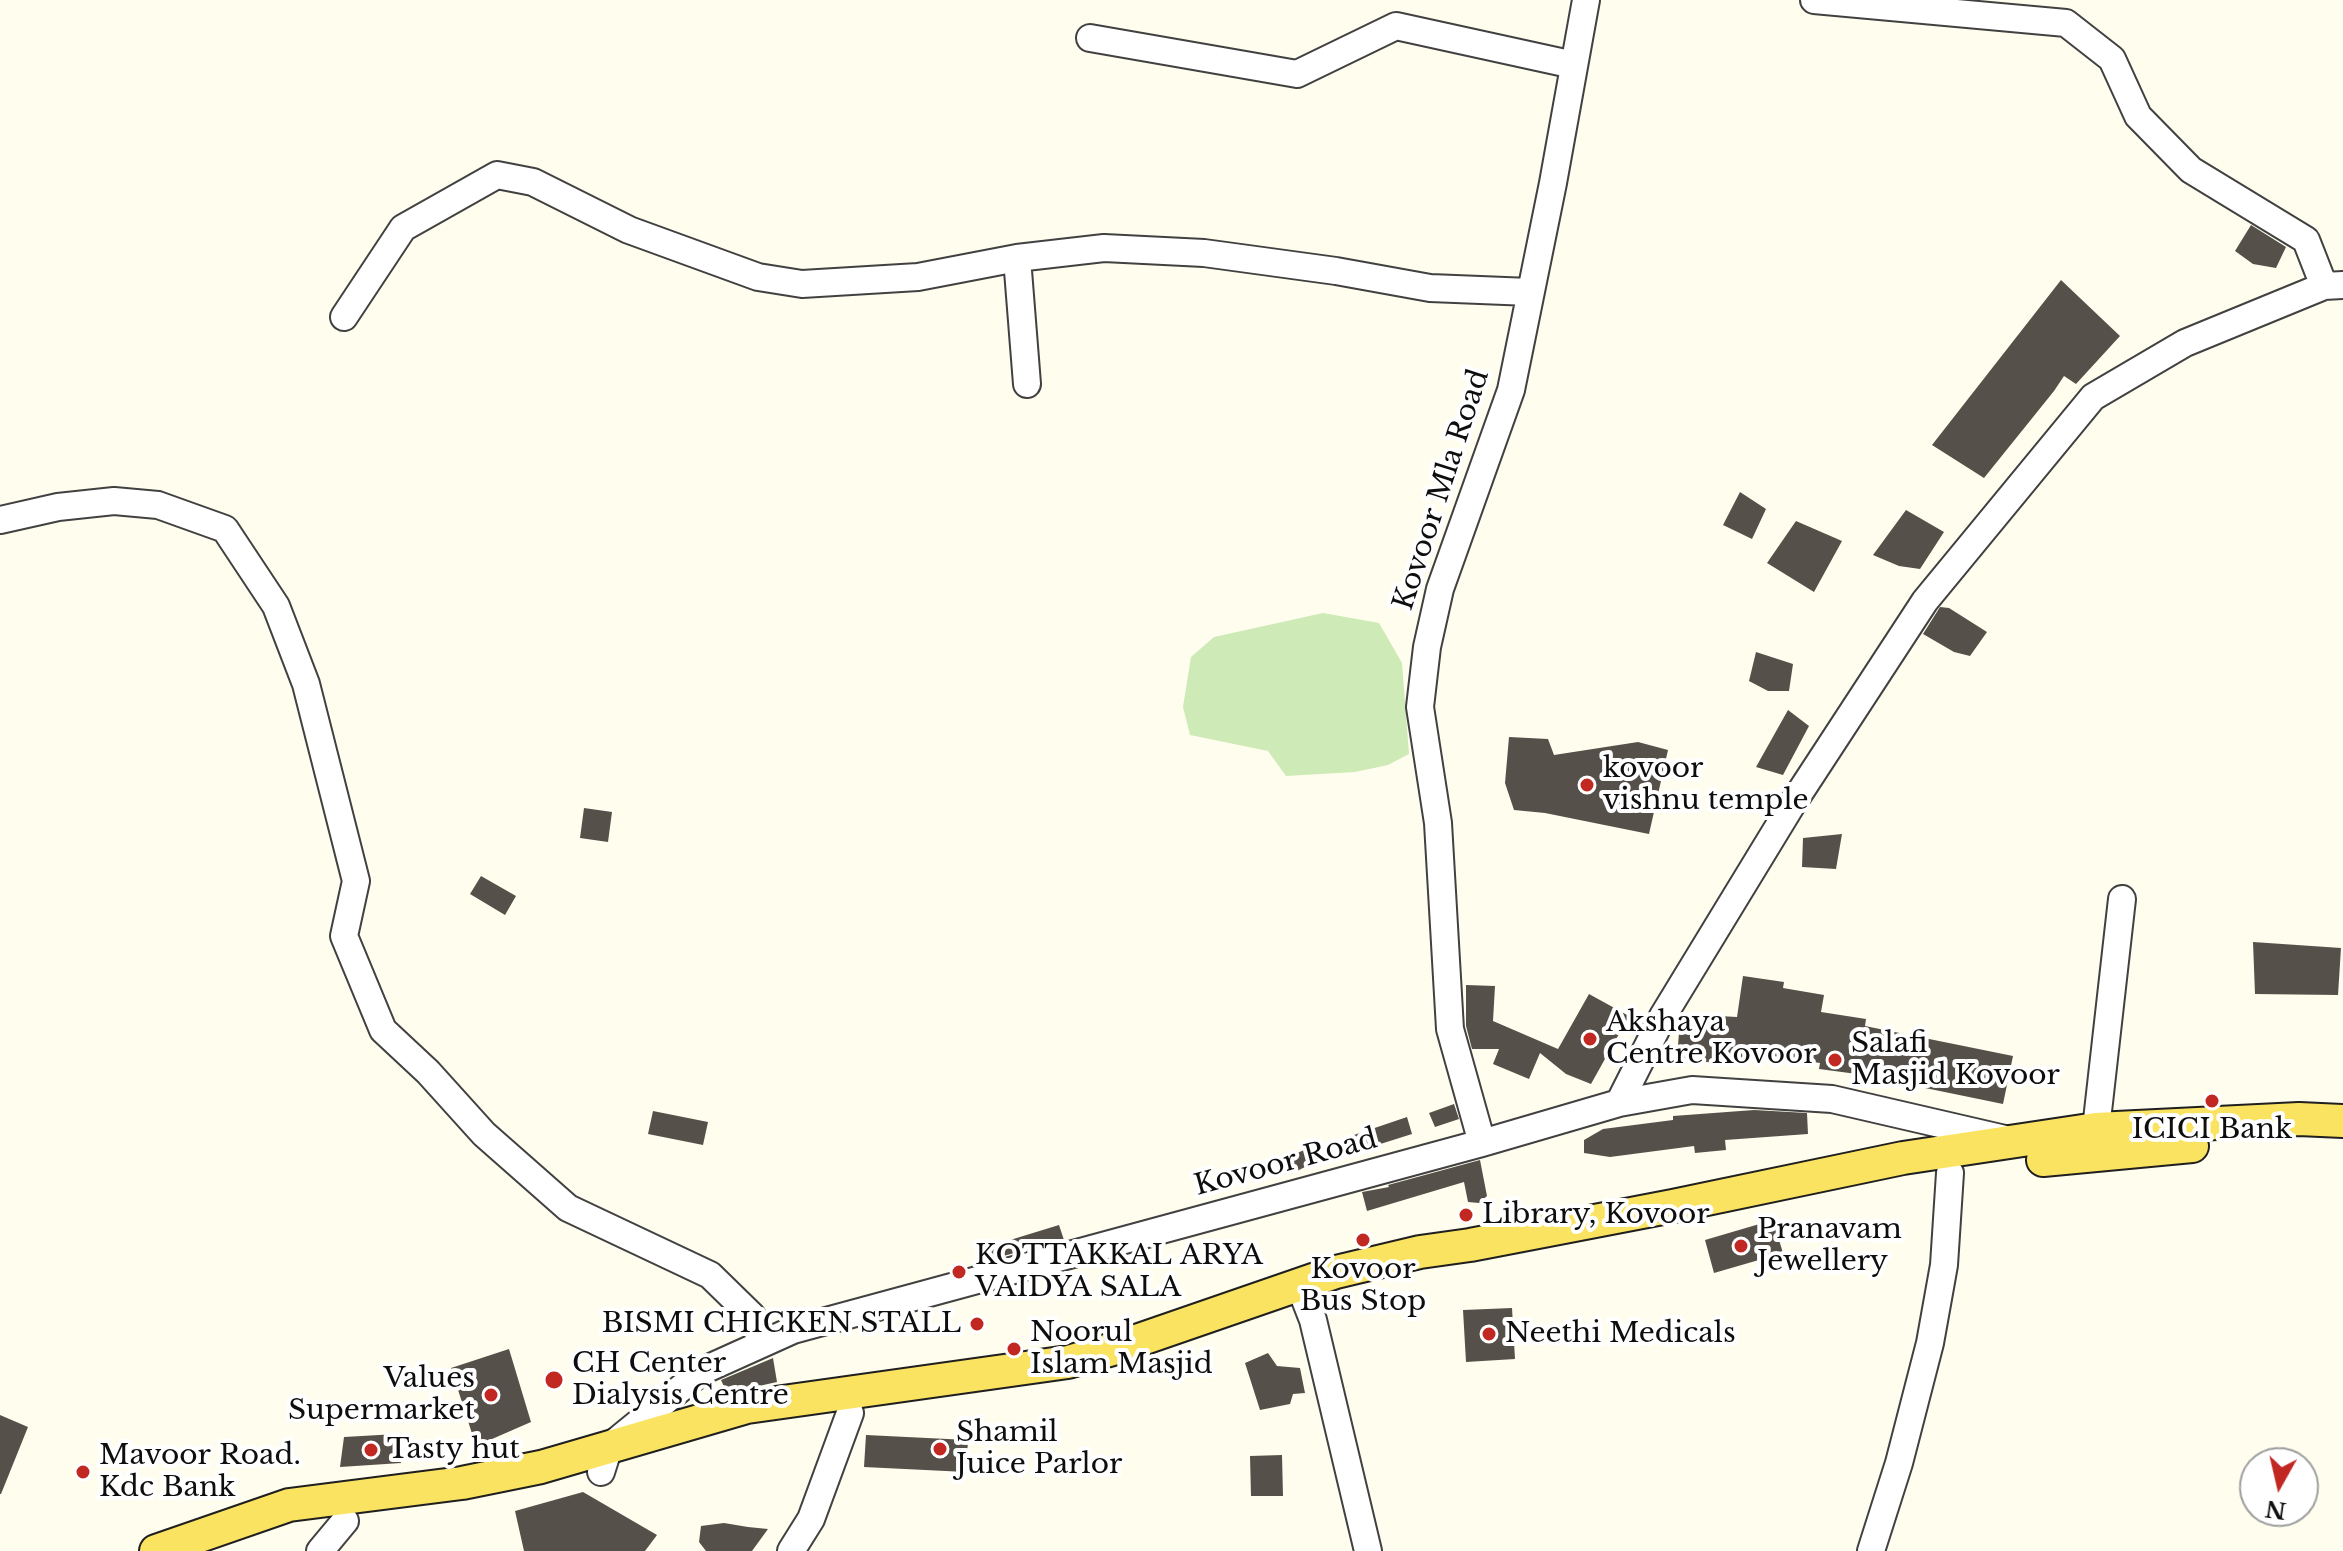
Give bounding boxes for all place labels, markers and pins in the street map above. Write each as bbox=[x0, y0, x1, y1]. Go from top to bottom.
place label: kovoor vishnu temple bbox=[1603, 752, 1809, 818]
marker: kovoor vishnu temple bbox=[1578, 776, 1596, 794]
place label: Akshaya Centre Kovoor bbox=[1606, 1006, 1817, 1072]
place label: Salafi Masjid Kovoor bbox=[1851, 1027, 2060, 1093]
marker: Akshaya Centre Kovoor bbox=[1581, 1030, 1599, 1048]
marker: Salafi Masjid Kovoor bbox=[1826, 1051, 1844, 1069]
marker: ICICI Bank bbox=[2203, 1092, 2221, 1110]
place label: ICICI Bank bbox=[2132, 1113, 2292, 1147]
place label: Library, Kovoor bbox=[1482, 1198, 1710, 1232]
marker: Library, Kovoor bbox=[1457, 1206, 1475, 1224]
place label: Pranavam Jewellery bbox=[1757, 1213, 1902, 1279]
marker: Kovoor Bus Stop bbox=[1354, 1231, 1372, 1249]
marker: Pranavam Jewellery bbox=[1732, 1237, 1750, 1255]
place label: KOTTAKKAL ARYA VAIDYA SALA bbox=[975, 1239, 1263, 1305]
place label: Kovoor Bus Stop bbox=[1300, 1253, 1426, 1319]
marker: KOTTAKKAL ARYA VAIDYA SALA bbox=[950, 1263, 968, 1281]
place label: BISMI CHICKEN STALL bbox=[602, 1307, 961, 1341]
marker: BISMI CHICKEN STALL bbox=[968, 1315, 986, 1333]
place label: Noorul Islam Masjid bbox=[1030, 1316, 1213, 1382]
place label: Neethi Medicals bbox=[1505, 1317, 1736, 1351]
marker: Neethi Medicals bbox=[1480, 1325, 1498, 1343]
marker: Noorul Islam Masjid bbox=[1005, 1340, 1023, 1358]
place label: CH Center Dialysis Centre bbox=[572, 1347, 789, 1413]
place label: Values Supermarket bbox=[288, 1362, 475, 1428]
marker: CH Center Dialysis Centre bbox=[543, 1369, 565, 1391]
marker: Values Supermarket bbox=[482, 1386, 500, 1404]
place label: Shamil Juice Parlor bbox=[956, 1416, 1122, 1482]
place label: Tasty hut bbox=[387, 1433, 520, 1467]
place label: Mavoor Road. Kdc Bank bbox=[99, 1439, 301, 1505]
marker: Shamil Juice Parlor bbox=[931, 1440, 949, 1458]
marker: Tasty hut bbox=[362, 1441, 380, 1459]
marker: Mavoor Road. Kdc Bank bbox=[74, 1463, 92, 1481]

